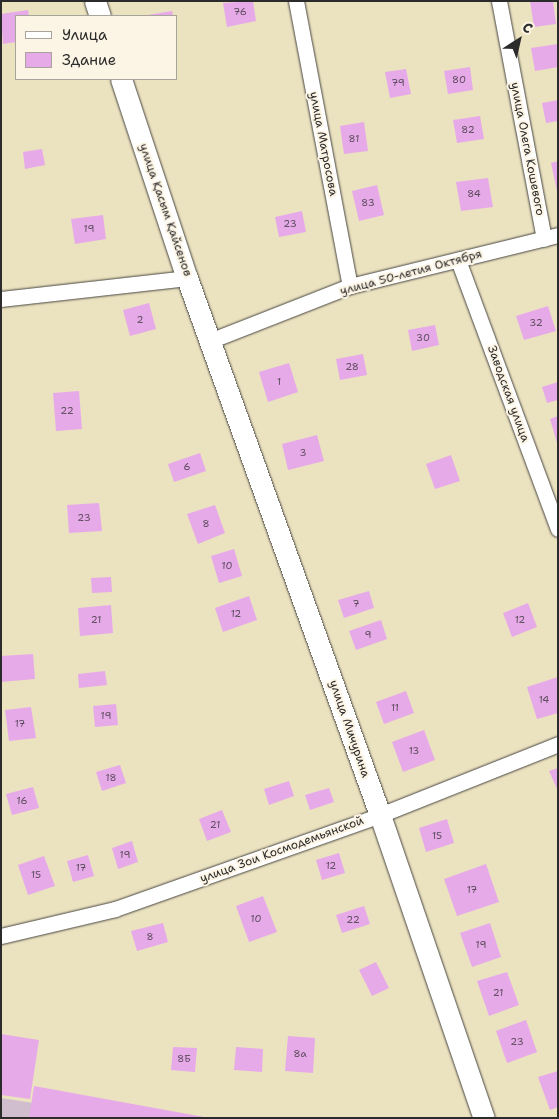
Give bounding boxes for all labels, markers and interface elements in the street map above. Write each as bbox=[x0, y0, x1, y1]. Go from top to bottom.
house number: 76 bbox=[233, 6, 247, 18]
legend bbox=[15, 15, 178, 80]
north arrow bbox=[494, 15, 544, 65]
text: С bbox=[519, 18, 536, 38]
text: Улица bbox=[62, 25, 107, 45]
text: Здание bbox=[62, 50, 116, 70]
house number: 80 bbox=[452, 74, 466, 86]
house number: 79 bbox=[391, 77, 405, 89]
street label: улица Олега Кошевого bbox=[507, 81, 547, 217]
street label: улица Матросова bbox=[306, 91, 340, 197]
house number: 82 bbox=[461, 124, 475, 136]
house number: 81 bbox=[349, 133, 359, 145]
street label: улица Қасым Қайсенов bbox=[135, 142, 195, 278]
house number: 84 bbox=[467, 188, 481, 200]
house number: 83 bbox=[361, 197, 375, 209]
house number: 23 bbox=[283, 218, 297, 230]
house number: 19 bbox=[84, 223, 94, 235]
street label: улица 50-летия Октября bbox=[338, 247, 484, 299]
house number: 2 bbox=[137, 314, 143, 326]
house number: 32 bbox=[529, 317, 543, 329]
house number: 30 bbox=[416, 332, 430, 344]
street label: Заводская улица bbox=[484, 344, 532, 444]
house number: 28 bbox=[345, 361, 359, 373]
house number: 1 bbox=[277, 376, 281, 388]
house number: 22 bbox=[60, 405, 74, 417]
house number: 3 bbox=[300, 447, 306, 459]
house number: 6 bbox=[184, 461, 190, 473]
house number: 23 bbox=[77, 512, 91, 524]
house number: 8 bbox=[203, 518, 209, 530]
house number: 10 bbox=[222, 560, 232, 572]
house number: 7 bbox=[353, 598, 359, 610]
house number: 12 bbox=[231, 608, 241, 620]
house number: 21 bbox=[91, 614, 101, 626]
house number: 12 bbox=[515, 614, 525, 626]
house number: 9 bbox=[365, 629, 371, 641]
street label: улица Мичурина bbox=[326, 678, 372, 780]
house number: 14 bbox=[539, 694, 549, 706]
house number: 11 bbox=[391, 702, 399, 714]
house number: 19 bbox=[101, 710, 111, 722]
house number: 17 bbox=[15, 718, 25, 730]
house number: 13 bbox=[409, 745, 419, 757]
house number: 18 bbox=[105, 772, 117, 784]
house number: 16 bbox=[17, 795, 27, 807]
street label: улица Зои Космодемьянской bbox=[198, 814, 366, 886]
house number: 21 bbox=[210, 819, 220, 831]
house number: 15 bbox=[432, 830, 442, 842]
house number: 19 bbox=[120, 849, 130, 861]
house number: 12 bbox=[326, 860, 336, 872]
house number: 17 bbox=[76, 862, 86, 874]
house number: 15 bbox=[31, 869, 41, 881]
house number: 17 bbox=[467, 884, 477, 896]
house number: 10 bbox=[251, 913, 261, 925]
house number: 22 bbox=[346, 914, 360, 926]
house number: 8 bbox=[147, 931, 153, 943]
house number: 19 bbox=[476, 939, 486, 951]
house number: 21 bbox=[493, 987, 503, 999]
house number: 23 bbox=[510, 1036, 524, 1048]
house number: 8а bbox=[293, 1048, 307, 1060]
house number: 8Б bbox=[177, 1053, 191, 1065]

